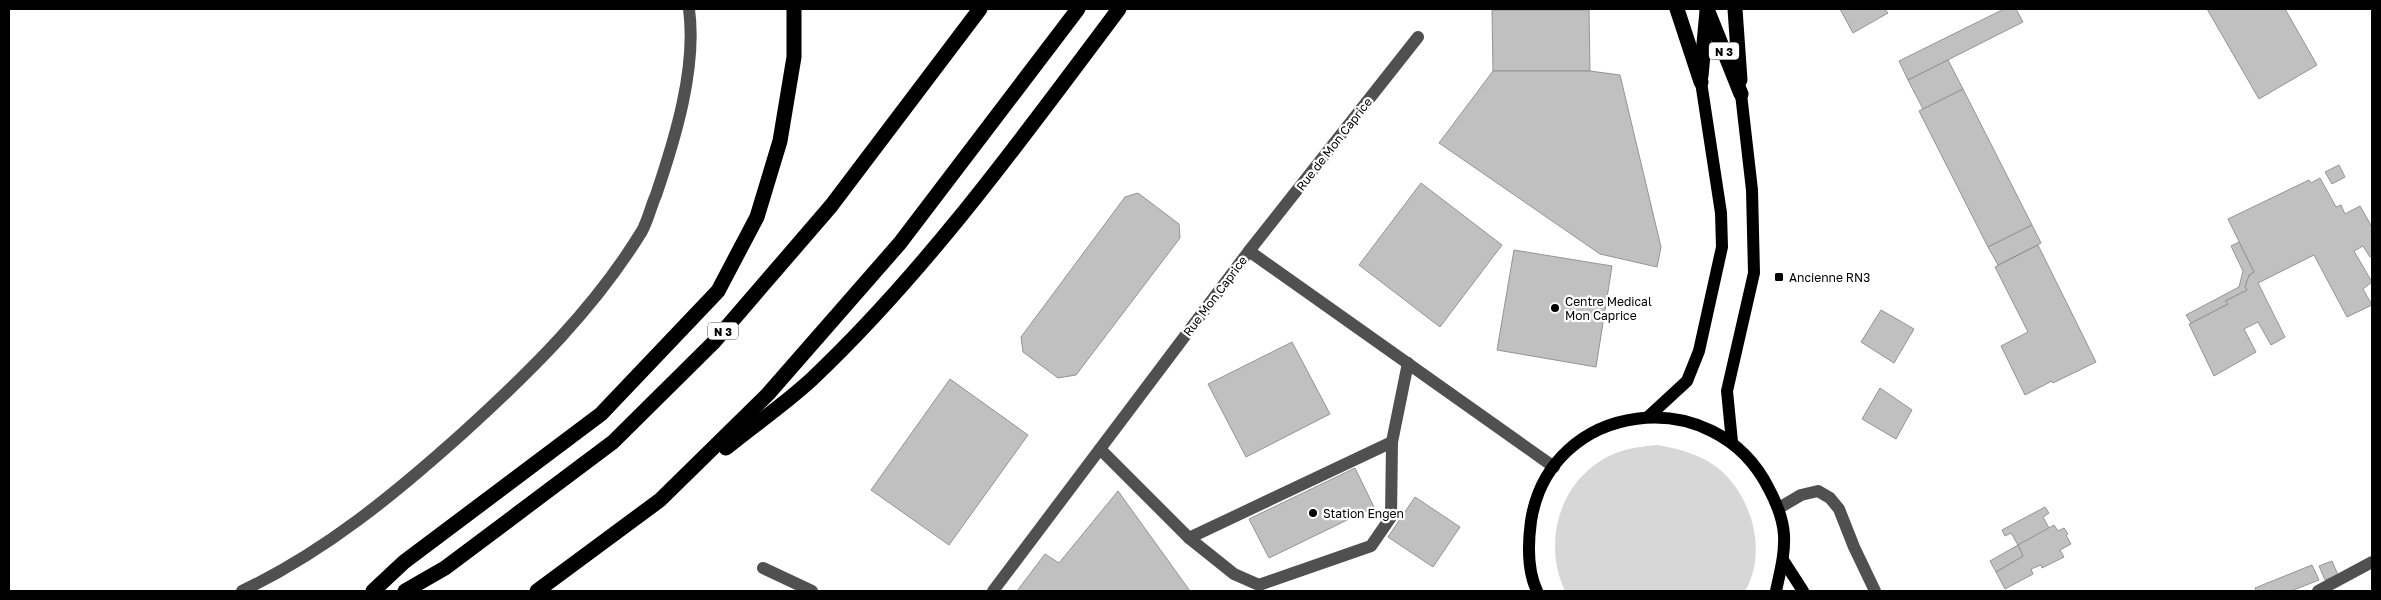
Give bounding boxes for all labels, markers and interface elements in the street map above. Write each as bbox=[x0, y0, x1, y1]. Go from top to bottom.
road number: N 3 bbox=[1709, 42, 1739, 59]
street label: Rue de Mon Caprice bbox=[1293, 94, 1375, 194]
street label: Rue Mon Caprice bbox=[1180, 253, 1250, 339]
place label: Ancienne RN3 bbox=[1789, 270, 1870, 285]
marker: Ancienne RN3 bbox=[1773, 271, 1785, 283]
place label: Centre Medical Mon Caprice bbox=[1565, 294, 1652, 323]
marker: Centre Medical Mon Caprice bbox=[1549, 302, 1561, 314]
road number: N 3 bbox=[708, 322, 738, 340]
place label: Station Engen bbox=[1323, 506, 1404, 521]
marker: Station Engen bbox=[1307, 507, 1319, 519]

